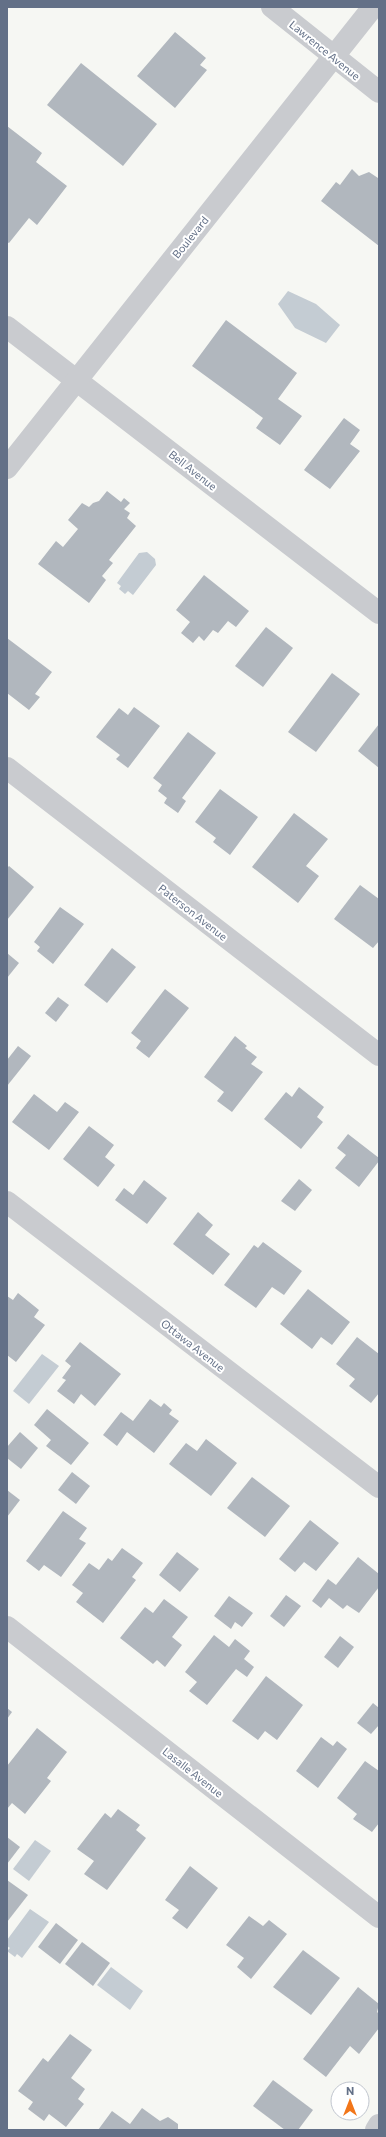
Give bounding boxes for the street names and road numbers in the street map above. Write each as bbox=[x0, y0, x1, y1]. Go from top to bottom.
street label: Lawrence Avenue bbox=[287, 18, 363, 83]
street label: Boulevard bbox=[169, 213, 211, 261]
street label: Bell Avenue bbox=[166, 447, 220, 493]
street label: Paterson Avenue bbox=[156, 881, 230, 943]
street label: Ottawa Avenue bbox=[159, 1316, 227, 1374]
street label: Lasalle Avenue bbox=[160, 1744, 226, 1800]

